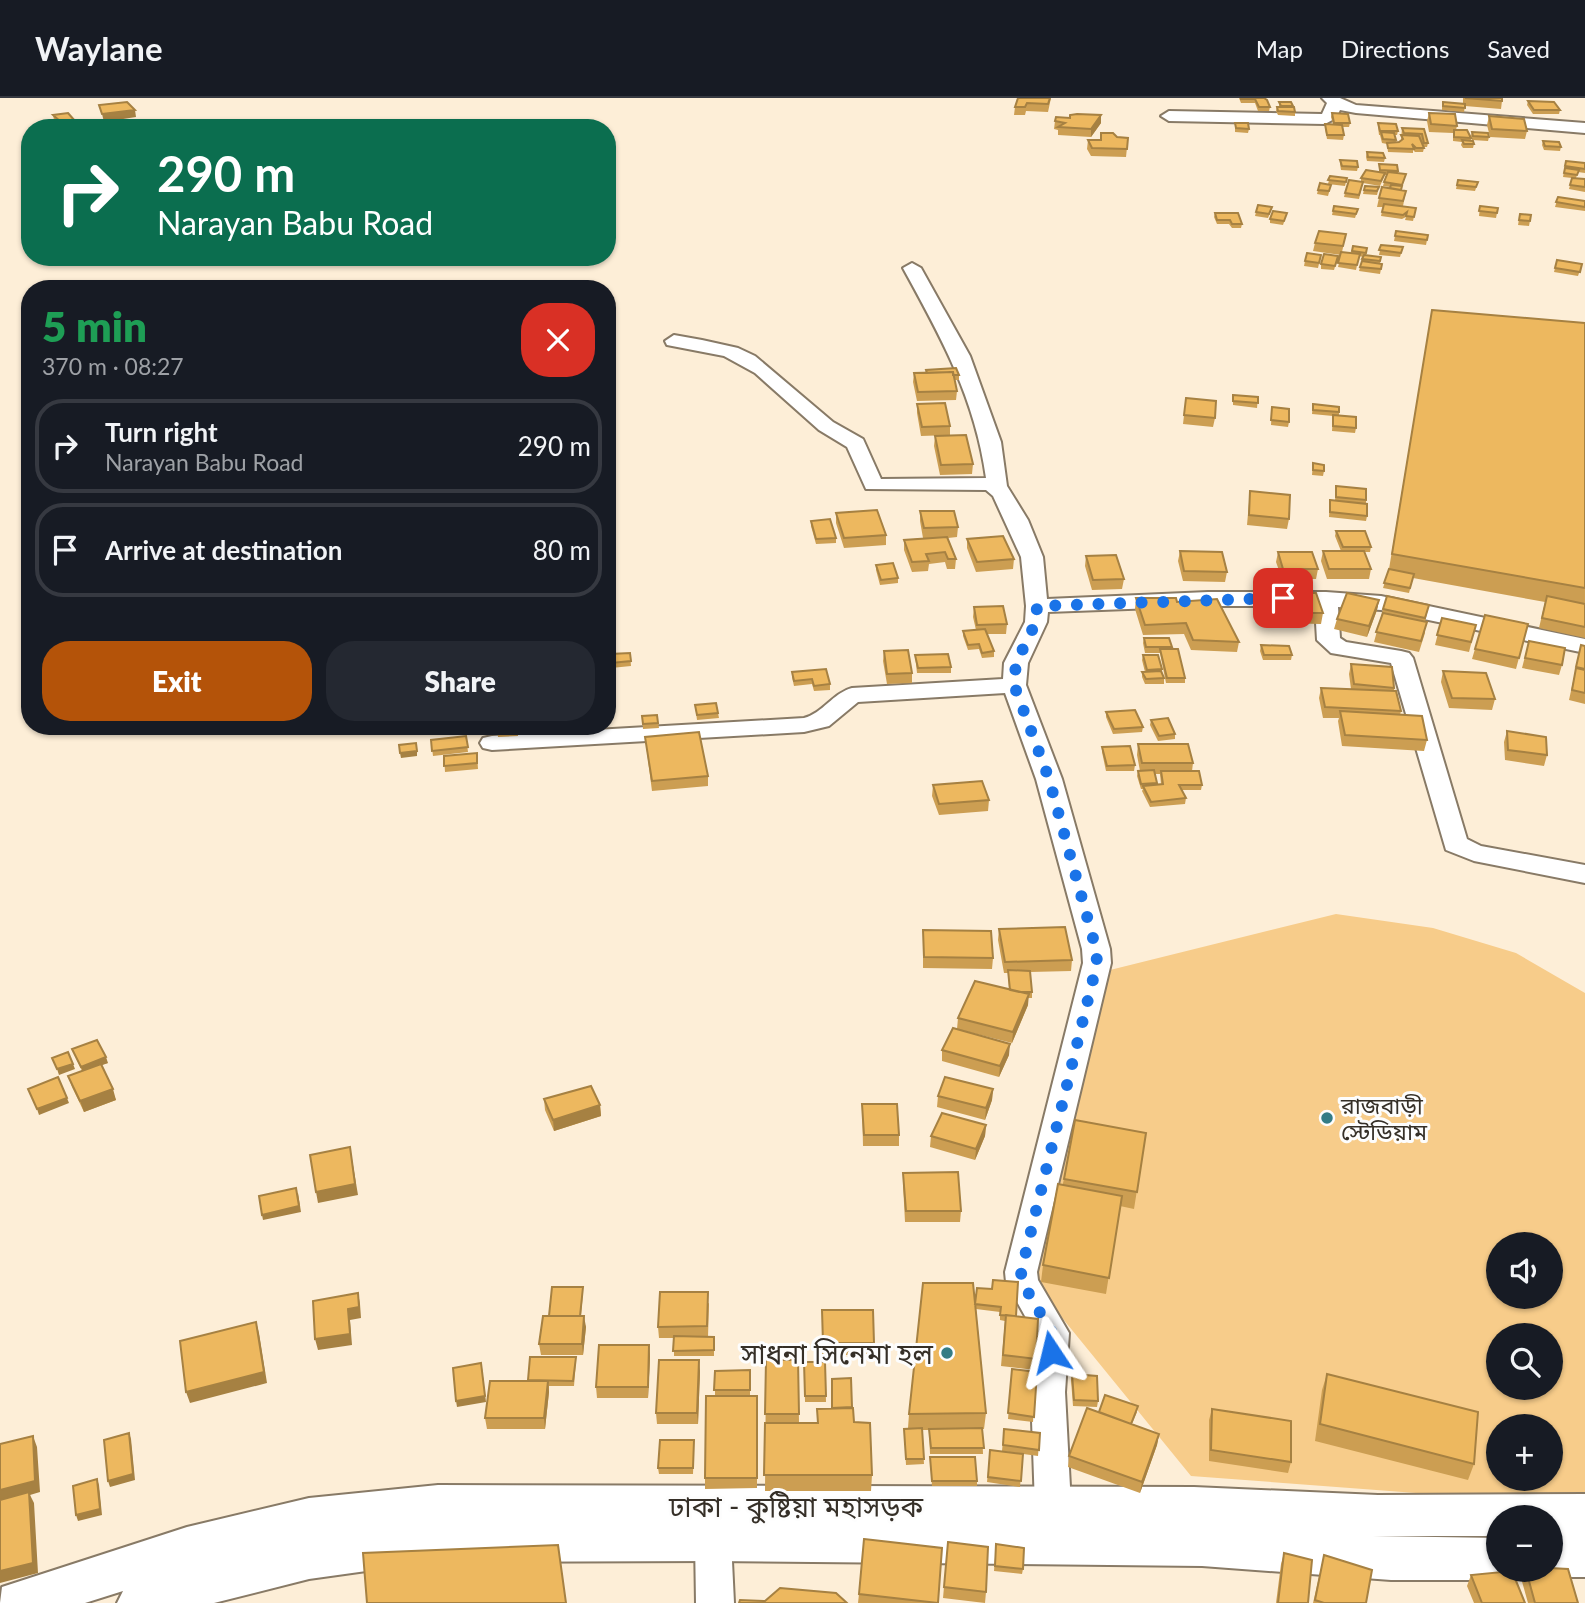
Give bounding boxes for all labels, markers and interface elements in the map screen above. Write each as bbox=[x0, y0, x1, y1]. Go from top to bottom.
text: Waylane bbox=[35, 28, 163, 68]
text: Map bbox=[1256, 34, 1303, 63]
text: Directions bbox=[1341, 34, 1449, 63]
text: Saved bbox=[1487, 34, 1550, 63]
text: 290 m bbox=[157, 144, 295, 202]
icon: right bbox=[42, 147, 133, 238]
text: Narayan Babu Road bbox=[157, 203, 433, 242]
text: 5 min bbox=[42, 301, 147, 351]
button: close bbox=[521, 303, 595, 377]
text: 370 m · 08:27 bbox=[42, 352, 184, 380]
text: Turn right bbox=[105, 416, 218, 448]
icon: right bbox=[46, 427, 84, 465]
text: 290 m bbox=[518, 430, 591, 462]
text: Narayan Babu Road bbox=[105, 448, 304, 476]
icon: arrive bbox=[46, 531, 84, 569]
text: Arrive at destination bbox=[105, 534, 342, 566]
text: 80 m bbox=[533, 534, 591, 566]
pin bbox=[1253, 568, 1313, 628]
icon: arrive bbox=[1264, 579, 1302, 617]
button: Exit bbox=[42, 641, 312, 721]
button: Share bbox=[326, 641, 595, 721]
place label: রাজবাড়ী স্টেডিয়াম bbox=[1340, 1091, 1428, 1145]
marker: রাজবাড়ী স্টেডিয়াম bbox=[1319, 1110, 1335, 1126]
map controls bbox=[1486, 1232, 1563, 1582]
button: sound bbox=[1486, 1232, 1563, 1309]
position arrow bbox=[1014, 1315, 1088, 1389]
button: search bbox=[1486, 1323, 1563, 1400]
place label: সাধনা সিনেমা হল bbox=[740, 1336, 934, 1370]
marker: সাধনা সিনেমা হল bbox=[939, 1345, 955, 1361]
button: + bbox=[1486, 1414, 1563, 1491]
street label: ঢাকা - কুষ্টিয়া মহাসড়ক bbox=[668, 1489, 923, 1524]
button: − bbox=[1486, 1505, 1563, 1582]

